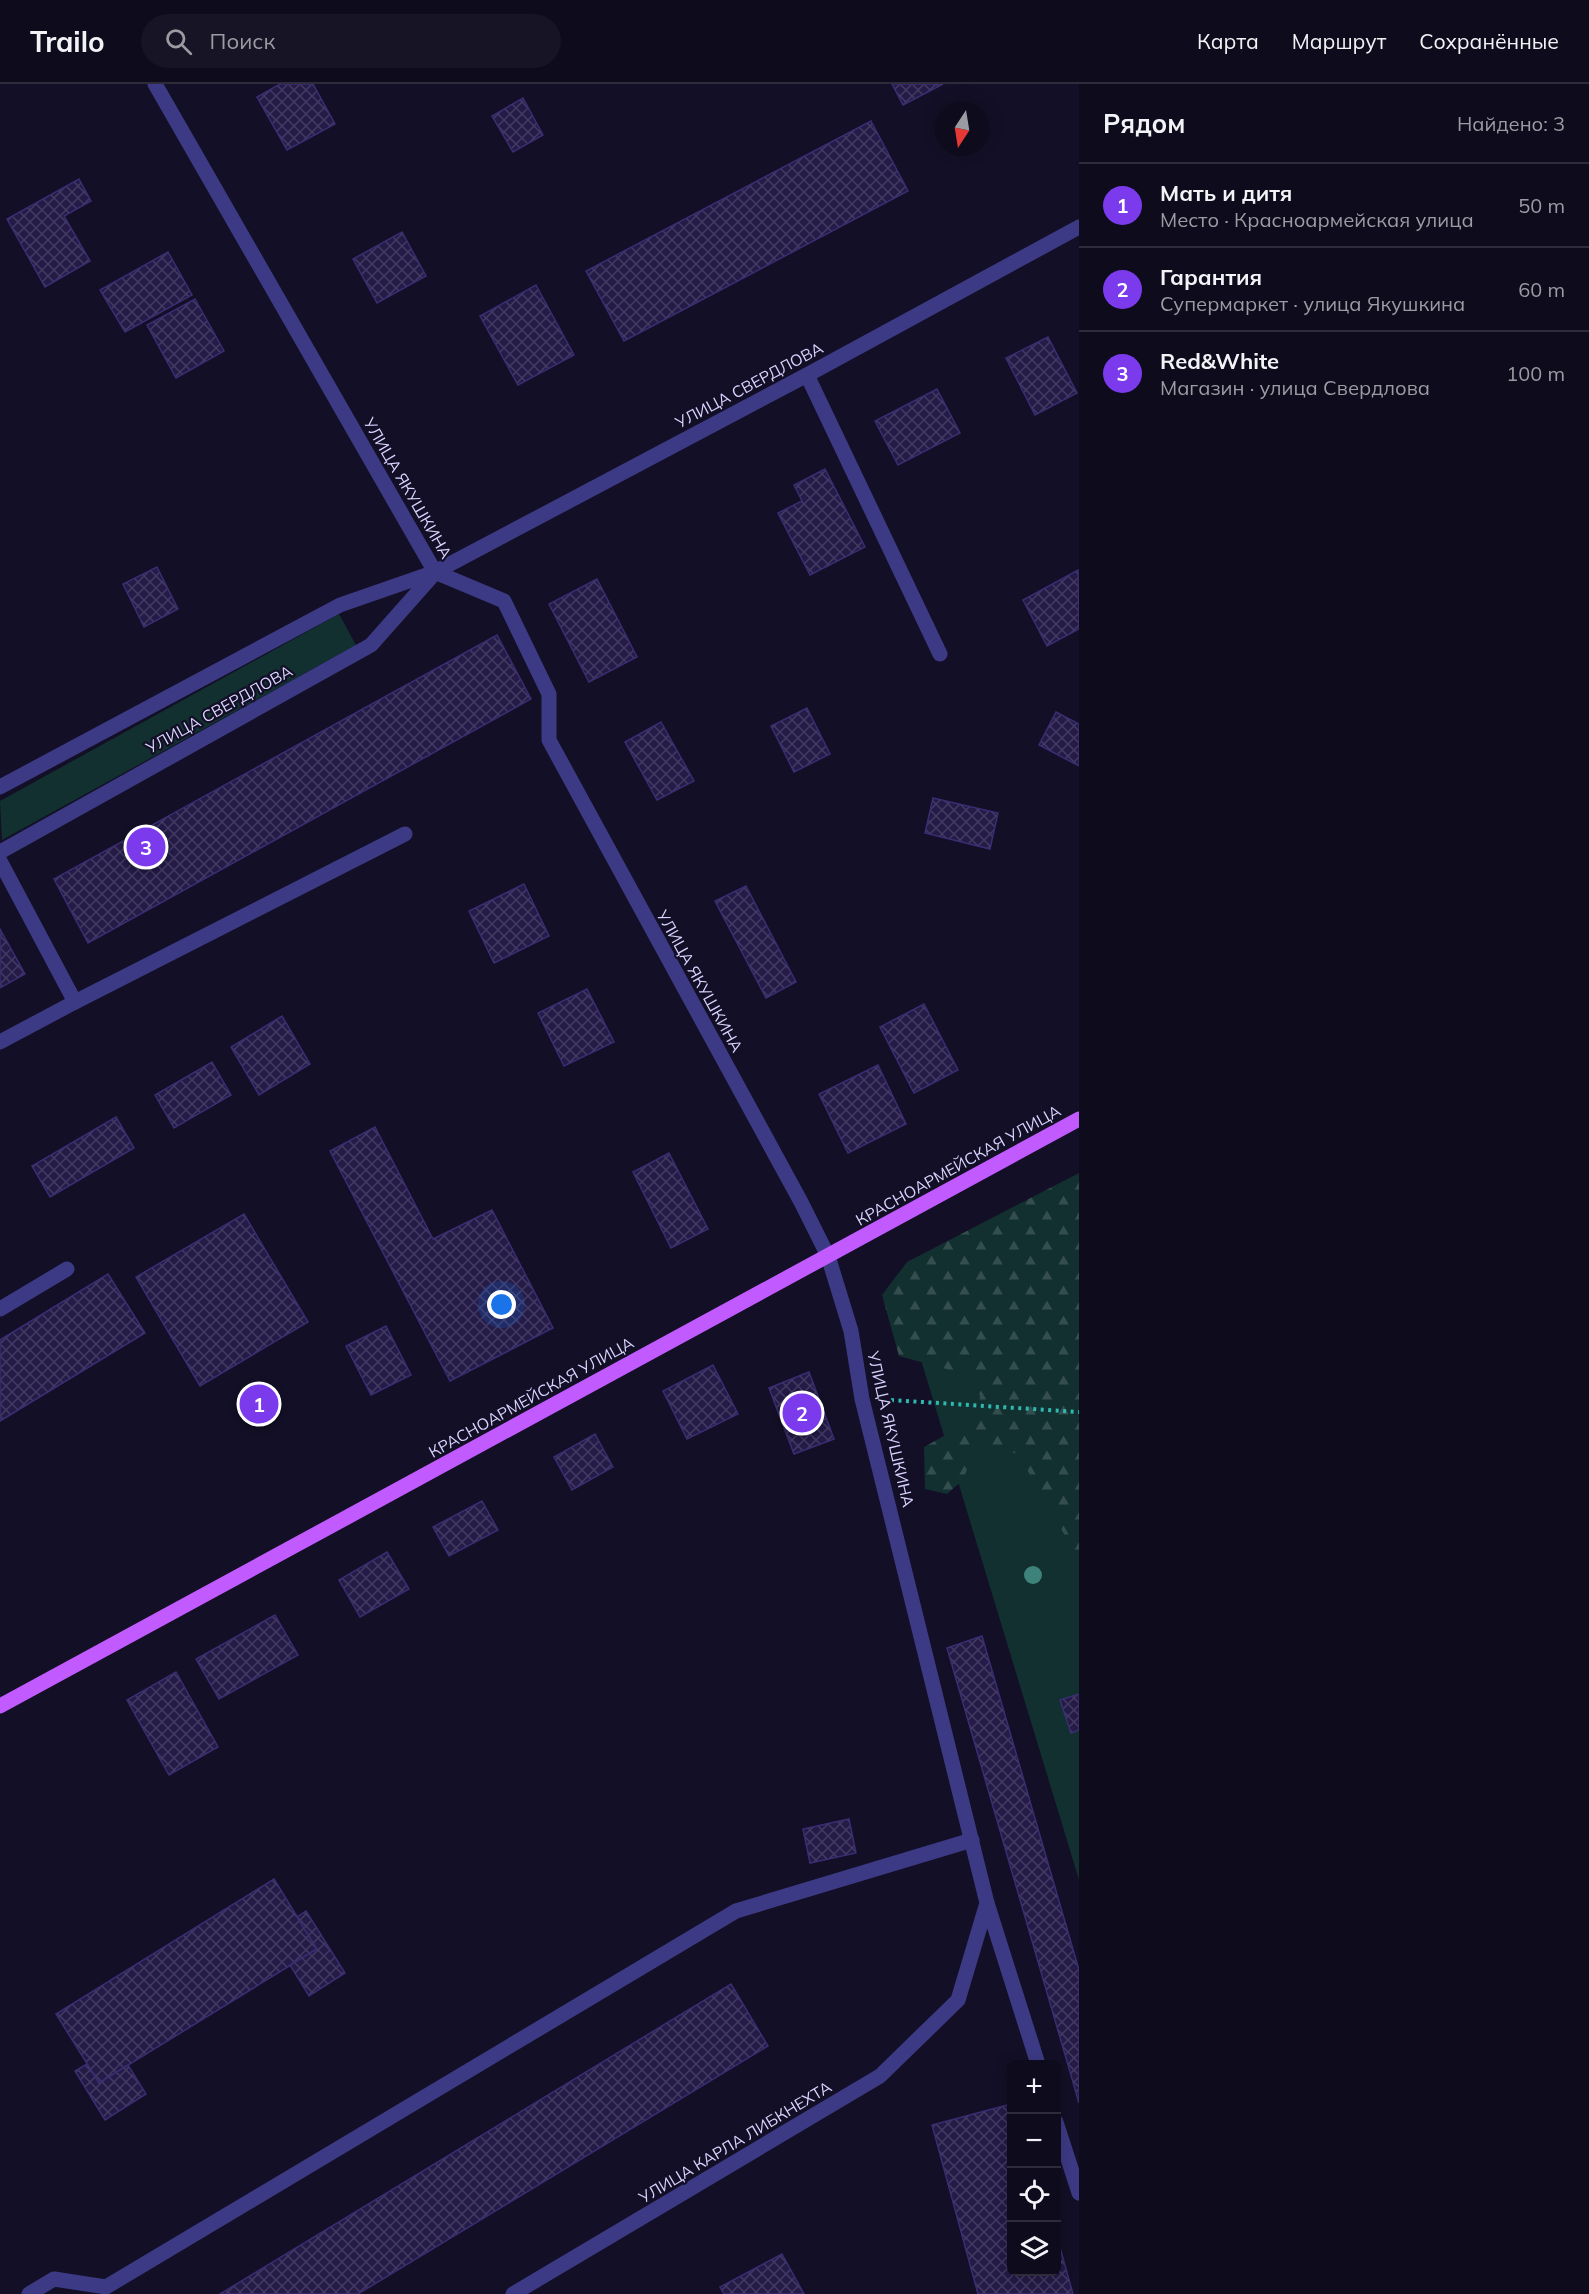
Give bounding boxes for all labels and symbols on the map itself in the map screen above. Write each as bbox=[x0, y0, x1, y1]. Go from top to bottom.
north arrow bbox=[935, 102, 989, 156]
street label: УЛИЦА СВЕРДЛОВА bbox=[671, 338, 826, 433]
street label: УЛИЦА ЯКУШКИНА bbox=[359, 413, 457, 562]
street label: УЛИЦА СВЕРДЛОВА bbox=[141, 660, 296, 758]
pin: 3 bbox=[126, 824, 166, 870]
street label: УЛИЦА ЯКУШКИНА bbox=[652, 906, 748, 1056]
street label: КРАСНОАРМЕЙСКАЯ УЛИЦА bbox=[852, 1100, 1064, 1230]
your location bbox=[487, 1290, 516, 1319]
street label: КРАСНОАРМЕЙСКАЯ УЛИЦА bbox=[425, 1332, 637, 1462]
street label: УЛИЦА ЯКУШКИНА bbox=[863, 1348, 919, 1509]
pin: 1 bbox=[240, 1382, 278, 1426]
pin: 2 bbox=[782, 1390, 822, 1436]
street label: УЛИЦА КАРЛА ЛИБКНЕХТА bbox=[634, 2076, 835, 2208]

